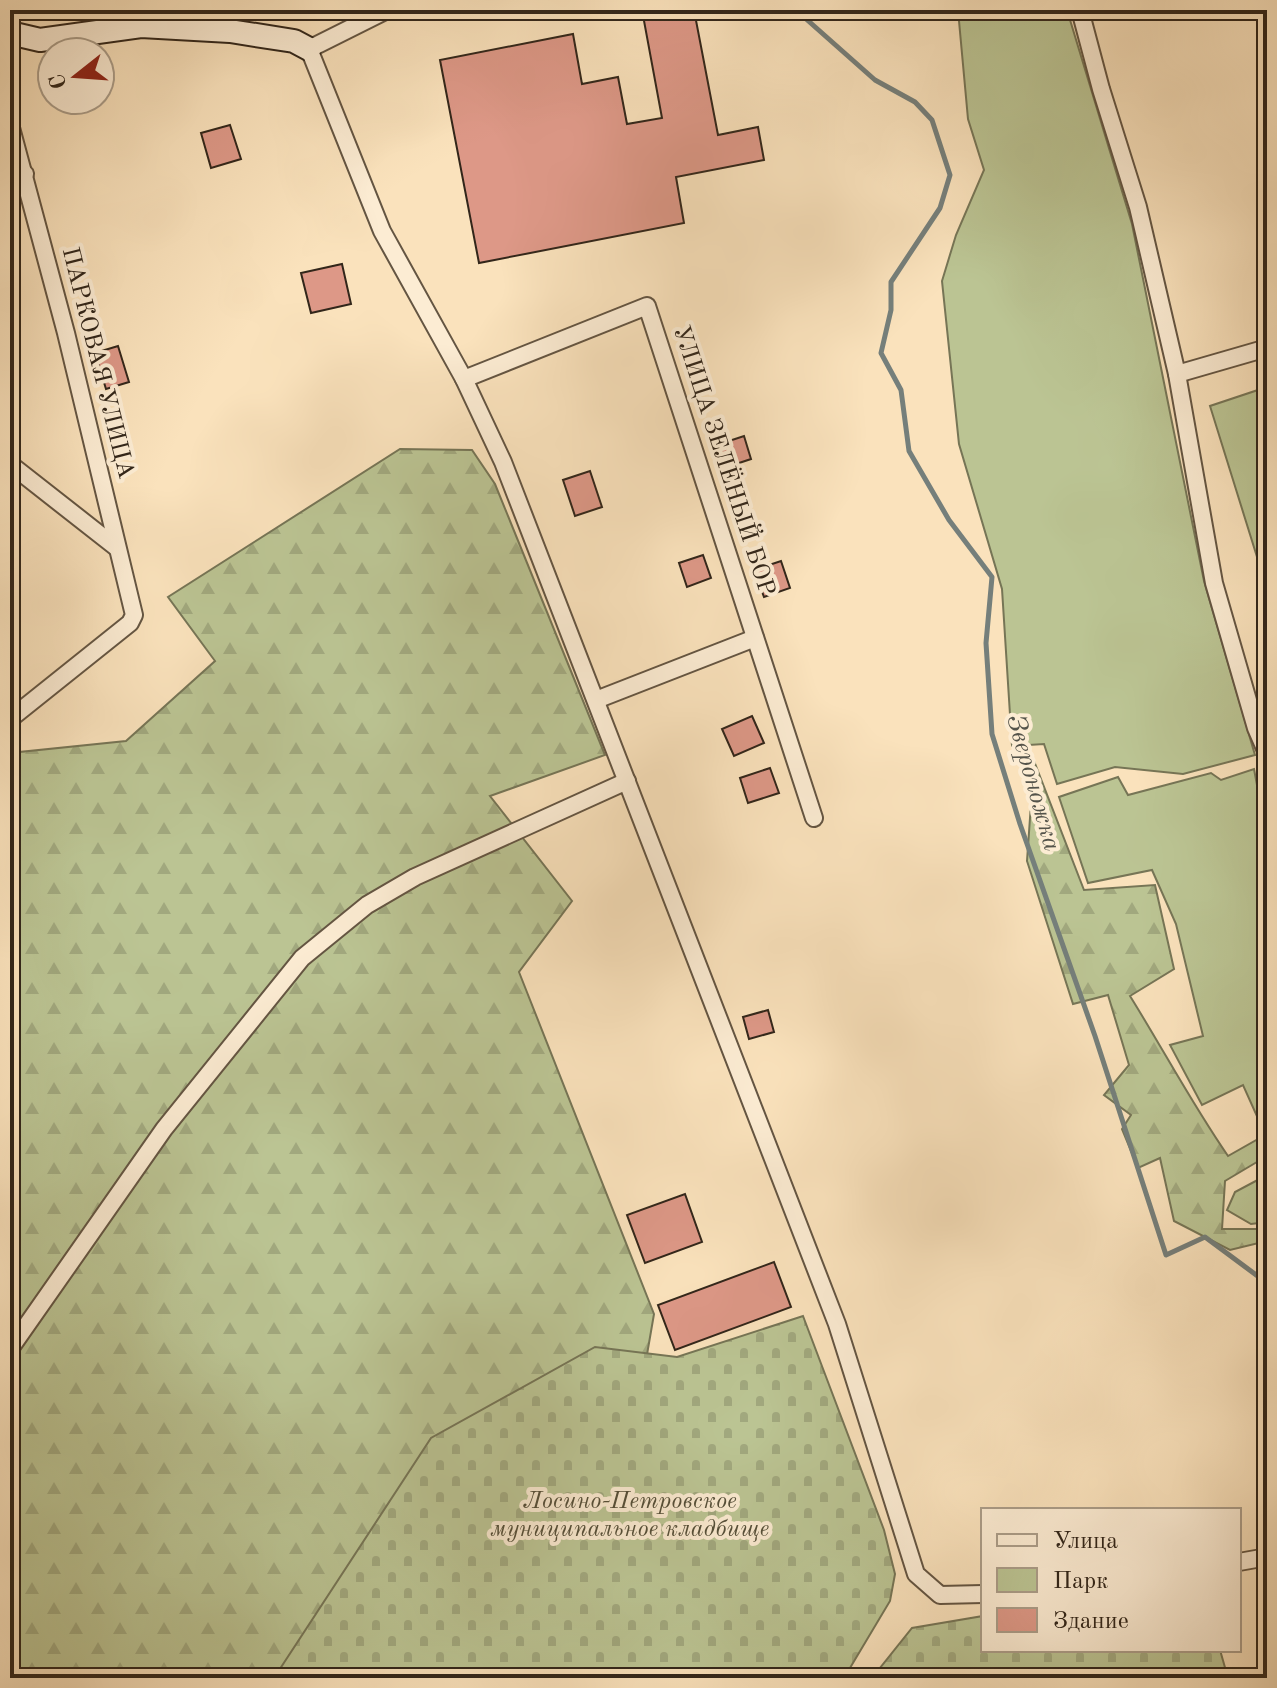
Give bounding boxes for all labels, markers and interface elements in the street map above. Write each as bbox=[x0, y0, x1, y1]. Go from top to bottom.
north arrow bbox=[36, 36, 116, 116]
text: С bbox=[46, 71, 71, 91]
street label: ПАРКОВАЯ УЛИЦА bbox=[57, 245, 137, 481]
street label: УЛИЦА ЗЕЛЁНЫЙ БОР bbox=[668, 321, 783, 599]
water label: Звероножка bbox=[1001, 712, 1065, 854]
park label: Лосино-Петровское муниципальное кладбище bbox=[491, 1490, 770, 1542]
legend bbox=[981, 1508, 1241, 1652]
text: Улица bbox=[1053, 1530, 1118, 1554]
text: Парк bbox=[1053, 1570, 1108, 1594]
text: Здание bbox=[1053, 1610, 1129, 1634]

